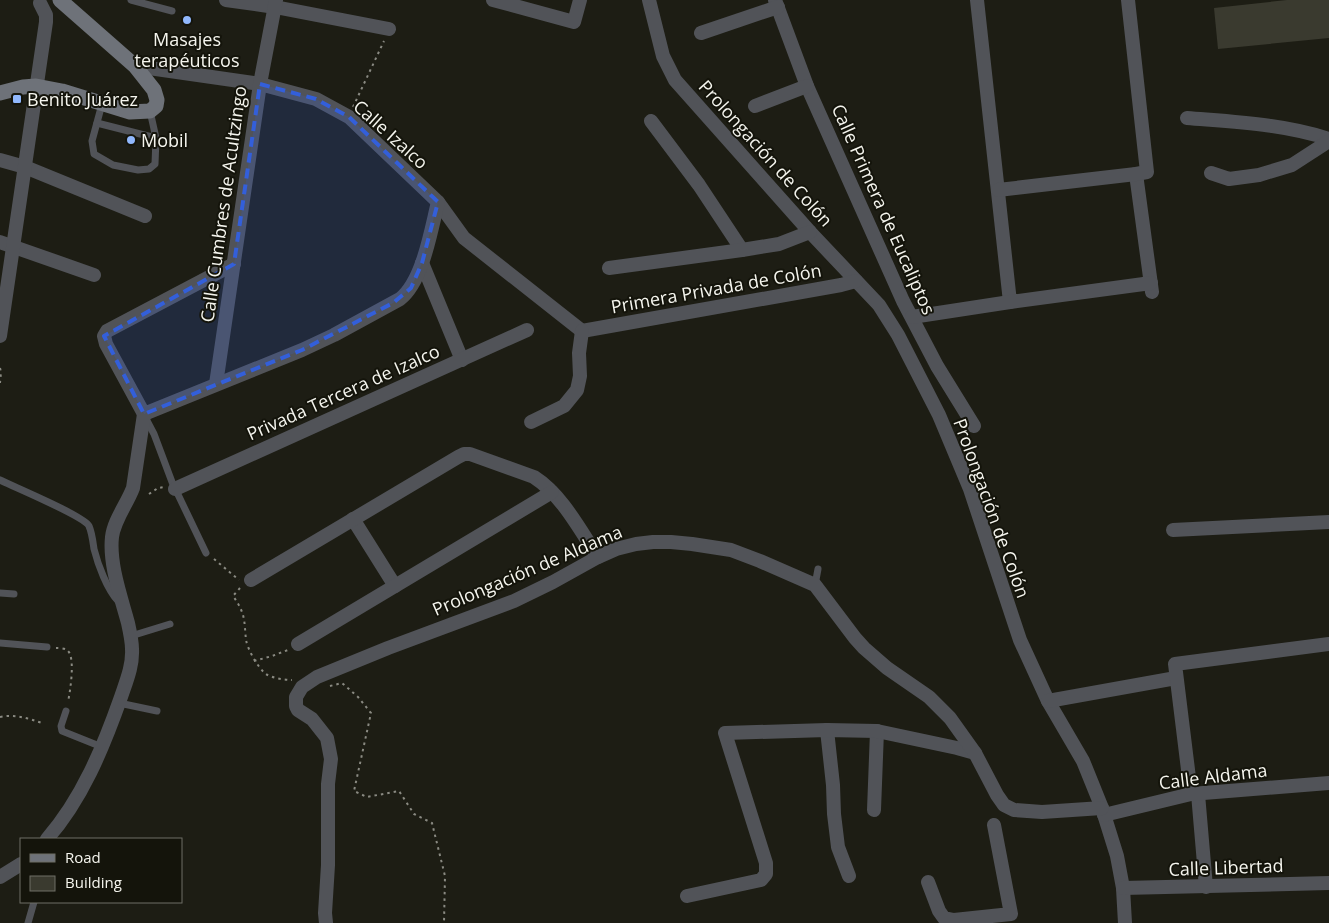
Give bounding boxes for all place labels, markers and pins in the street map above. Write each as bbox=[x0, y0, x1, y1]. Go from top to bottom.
marker: Masajes terapéuticos bbox=[181, 14, 193, 26]
place label: Masajes terapéuticos bbox=[134, 27, 240, 72]
place label: Benito Juárez bbox=[27, 87, 138, 111]
marker: Benito Juárez bbox=[11, 93, 23, 105]
place label: Mobil bbox=[141, 128, 188, 152]
marker: Mobil bbox=[125, 134, 137, 146]

